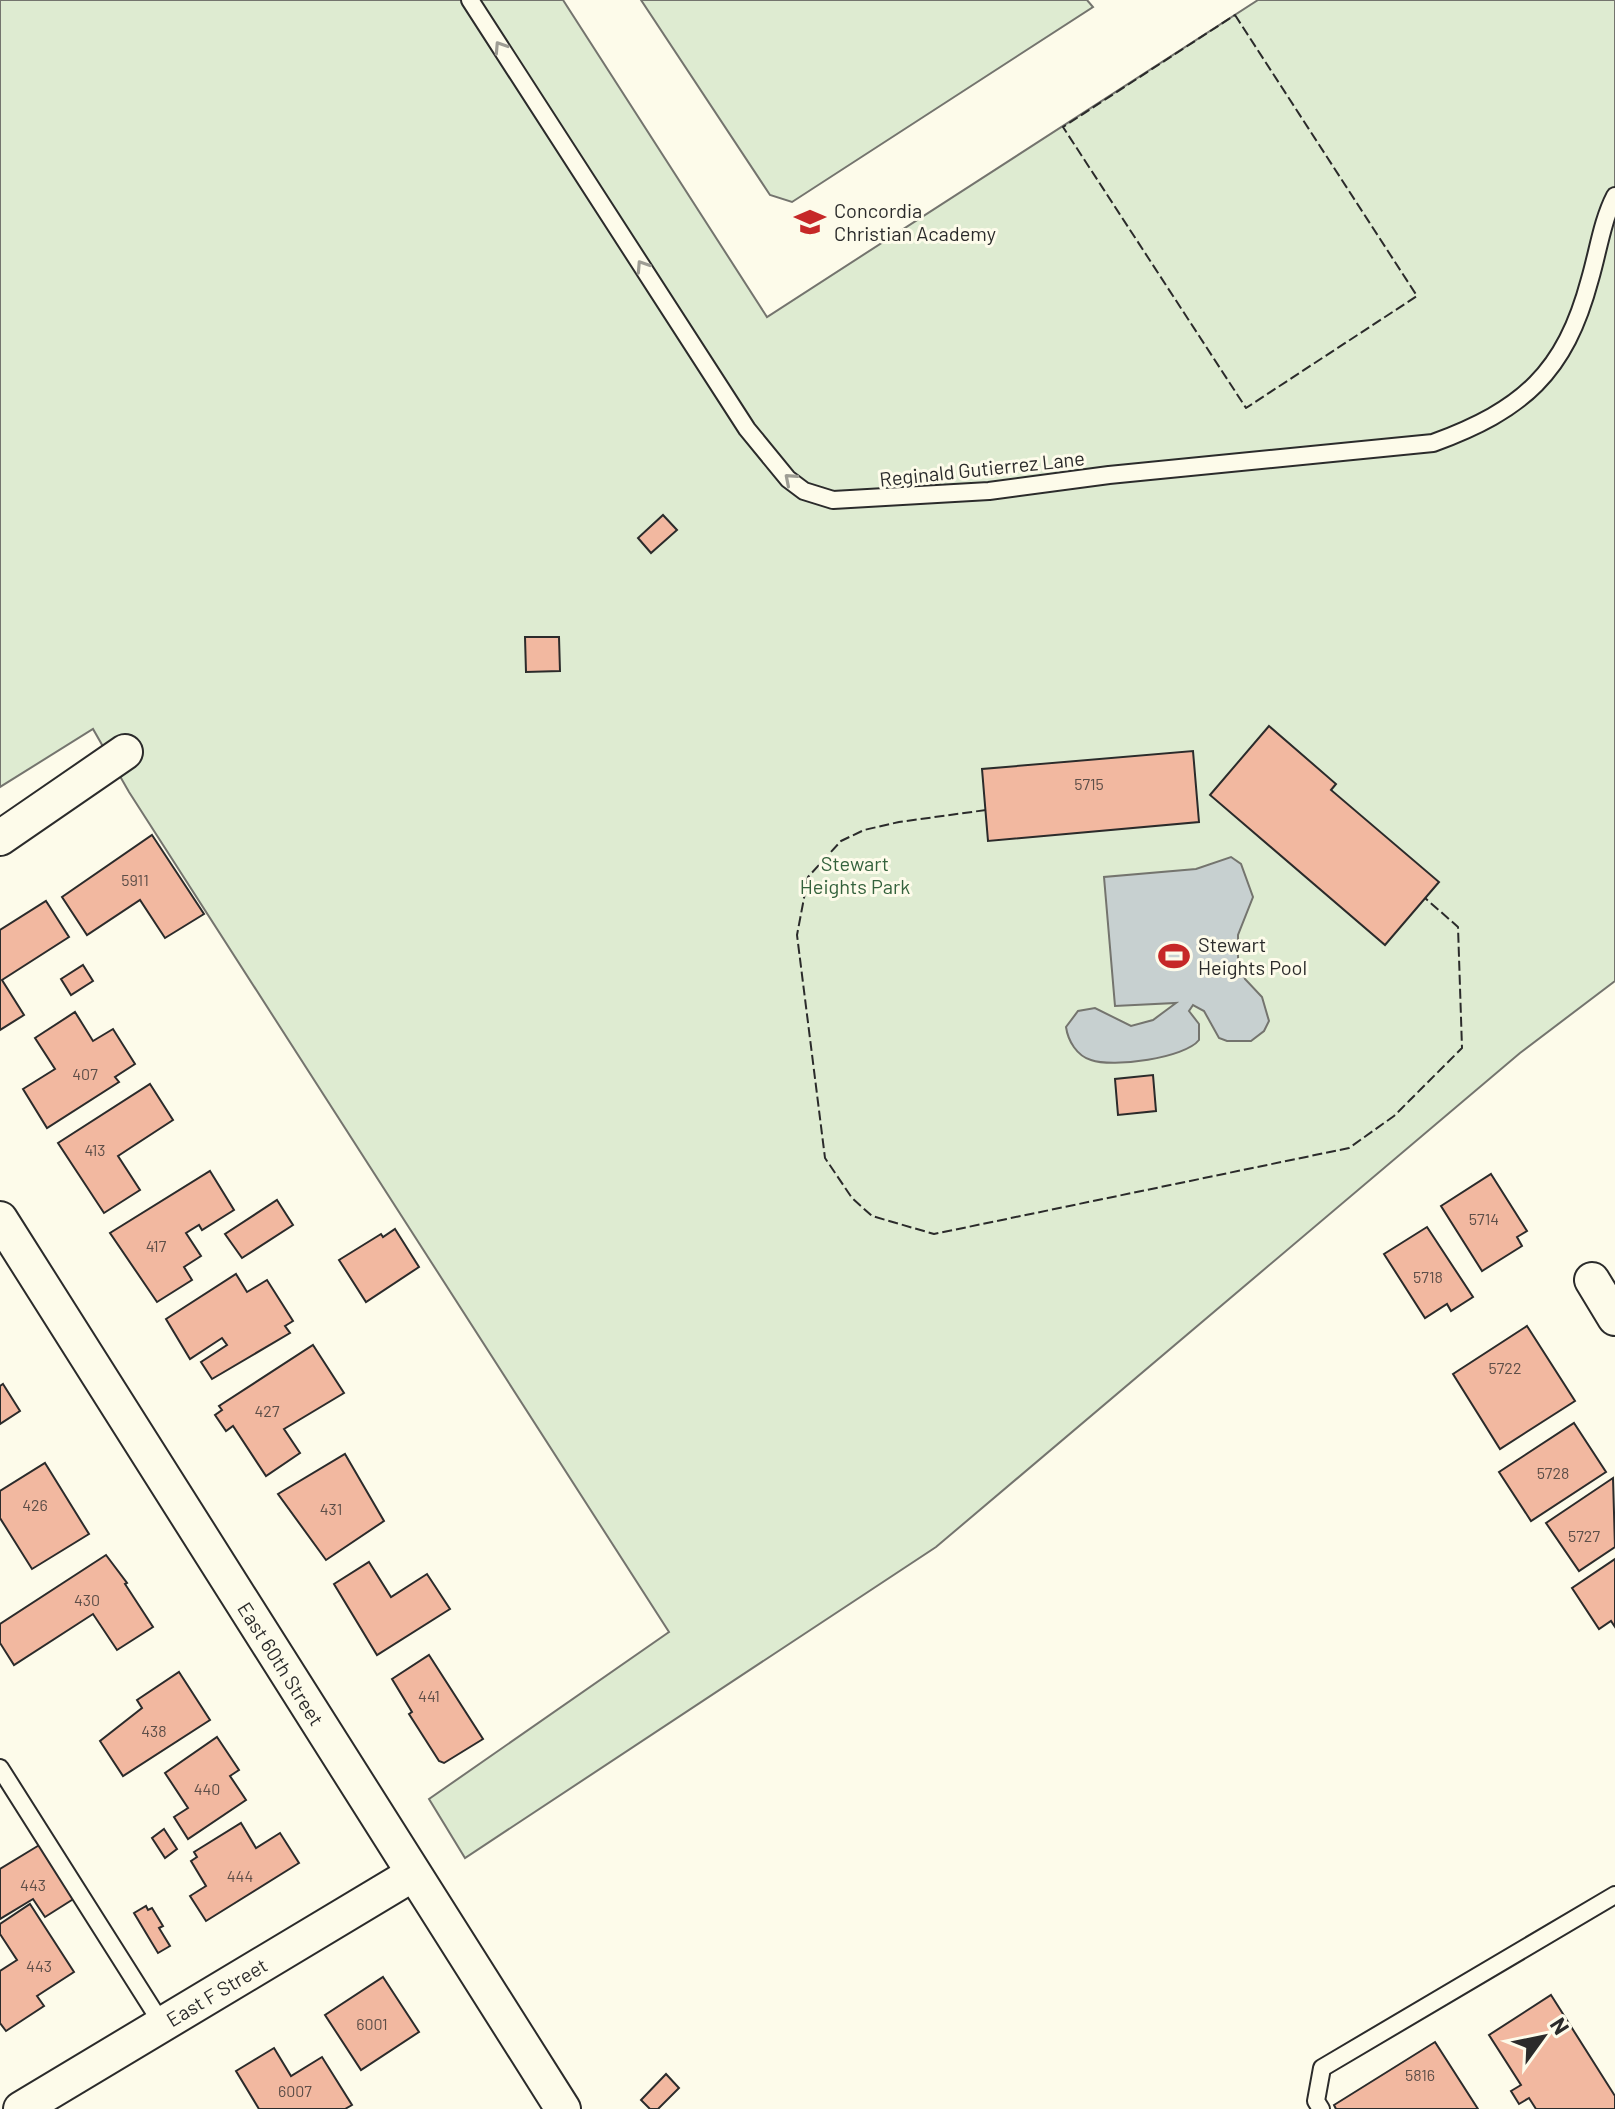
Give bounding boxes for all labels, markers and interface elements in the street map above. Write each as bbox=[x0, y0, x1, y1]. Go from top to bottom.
one-way arrow bbox=[495, 42, 510, 56]
place label: Concordia Christian Academy bbox=[834, 198, 996, 245]
school or university icon: Concordia Christian Academy bbox=[793, 205, 827, 239]
one-way arrow bbox=[636, 260, 651, 275]
street label: Reginald Gutierrez Lane bbox=[878, 445, 1086, 491]
one-way arrow bbox=[784, 474, 799, 488]
house number: 5715 bbox=[1074, 774, 1104, 793]
park label: Stewart Heights Park bbox=[800, 851, 910, 898]
house number: 5911 bbox=[121, 870, 149, 889]
place label: Stewart Heights Pool bbox=[1198, 932, 1307, 979]
sports icon: Stewart Heights Pool bbox=[1157, 939, 1191, 973]
house number: 407 bbox=[72, 1064, 98, 1083]
house number: 413 bbox=[84, 1140, 106, 1159]
house number: 5714 bbox=[1469, 1209, 1499, 1228]
house number: 417 bbox=[146, 1236, 167, 1255]
house number: 5718 bbox=[1413, 1267, 1443, 1286]
house number: 5722 bbox=[1489, 1358, 1521, 1377]
house number: 427 bbox=[255, 1401, 280, 1420]
house number: 5728 bbox=[1537, 1463, 1569, 1482]
house number: 426 bbox=[22, 1495, 48, 1514]
house number: 431 bbox=[320, 1499, 342, 1518]
house number: 5727 bbox=[1568, 1526, 1600, 1545]
house number: 430 bbox=[74, 1590, 100, 1609]
street label: East 60th Street bbox=[233, 1597, 329, 1730]
house number: 441 bbox=[418, 1686, 440, 1705]
house number: 438 bbox=[141, 1721, 167, 1740]
house number: 440 bbox=[194, 1779, 220, 1798]
house number: 444 bbox=[227, 1866, 253, 1885]
house number: 443 bbox=[20, 1875, 46, 1894]
street label: East F Street bbox=[162, 1952, 271, 2031]
house number: 443 bbox=[26, 1956, 52, 1975]
north arrow bbox=[1503, 1997, 1583, 2077]
text: N bbox=[1546, 2012, 1576, 2039]
house number: 6001 bbox=[356, 2014, 388, 2033]
house number: 5816 bbox=[1405, 2065, 1435, 2084]
house number: 6007 bbox=[278, 2081, 312, 2100]

